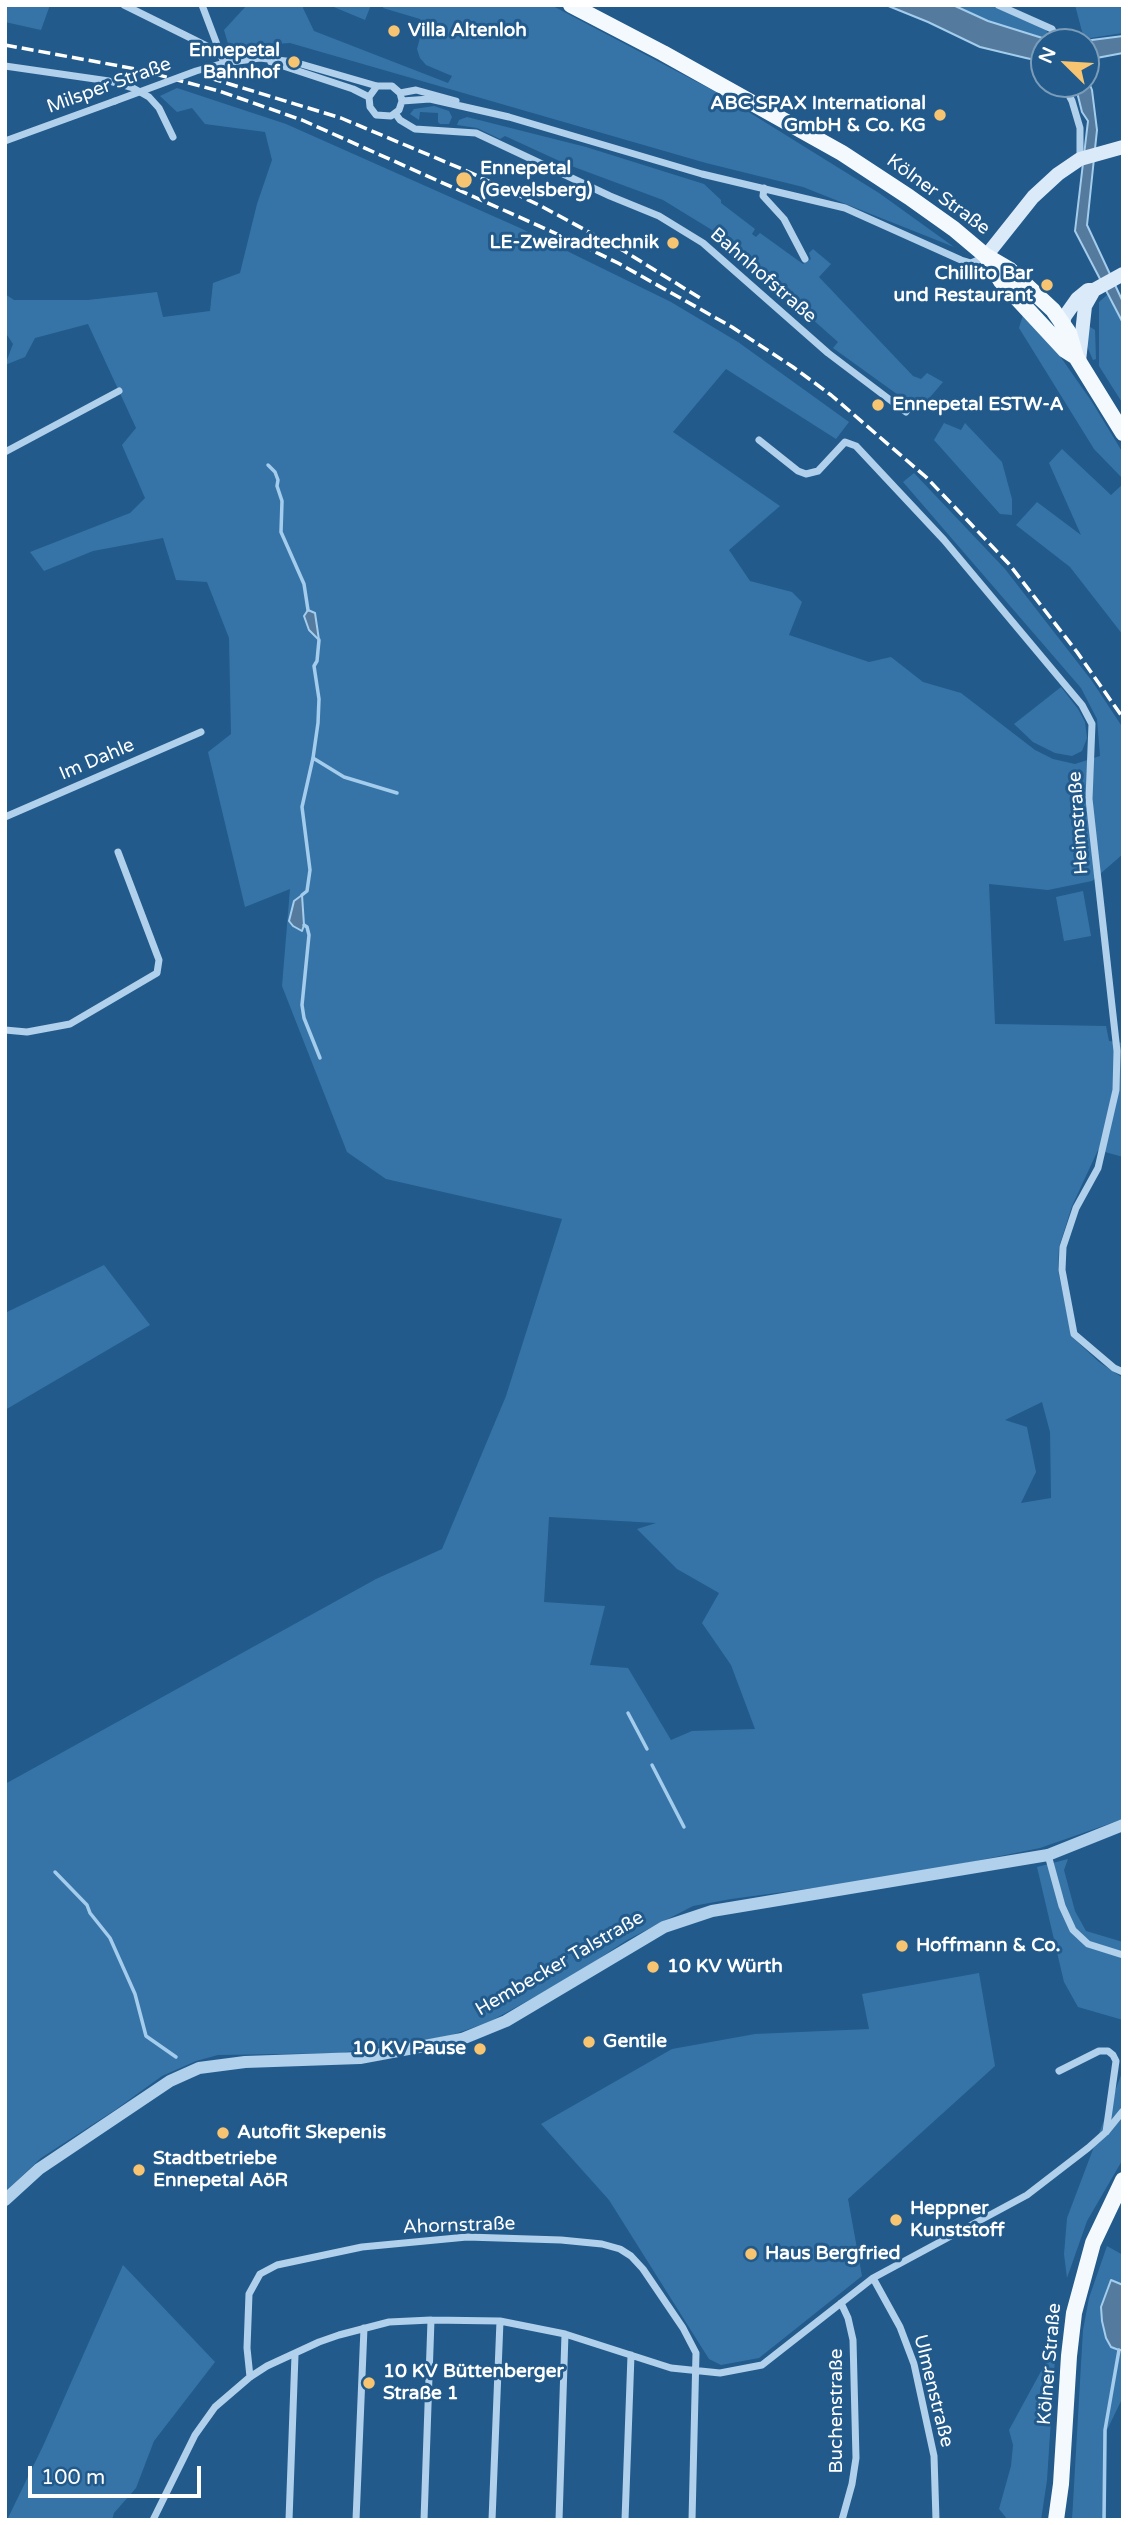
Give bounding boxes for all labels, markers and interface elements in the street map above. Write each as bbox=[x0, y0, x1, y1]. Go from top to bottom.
place label: Villa Altenloh bbox=[408, 20, 527, 42]
marker: Villa Altenloh bbox=[386, 23, 402, 39]
north arrow bbox=[1030, 28, 1100, 98]
place label: Ennepetal Bahnhof bbox=[189, 40, 280, 84]
text: N bbox=[1034, 44, 1061, 67]
street label: Milsper Straße bbox=[44, 53, 174, 119]
marker: Ennepetal Bahnhof bbox=[286, 54, 302, 70]
place label: ABC SPAX International GmbH & Co. KG bbox=[710, 93, 926, 137]
marker: ABC SPAX International GmbH & Co. KG bbox=[932, 107, 948, 123]
street label: Kölner Straße bbox=[882, 150, 994, 240]
place label: Ennepetal (Gevelsberg) bbox=[480, 158, 592, 202]
marker: Ennepetal (Gevelsberg) bbox=[454, 170, 474, 190]
street label: Bahnhofstraße bbox=[705, 223, 821, 329]
place label: LE-Zweiradtechnik bbox=[489, 232, 659, 254]
marker: LE-Zweiradtechnik bbox=[665, 235, 681, 251]
place label: Chillito Bar und Restaurant bbox=[894, 263, 1033, 307]
marker: Chillito Bar und Restaurant bbox=[1039, 277, 1055, 293]
place label: Ennepetal ESTW-A bbox=[892, 394, 1064, 416]
marker: Ennepetal ESTW-A bbox=[870, 397, 886, 413]
street label: Im Dahle bbox=[56, 734, 138, 786]
street label: Heimstraße bbox=[1064, 771, 1094, 875]
street label: Hembecker Talstraße bbox=[472, 1907, 648, 2021]
place label: Hoffmann & Co. bbox=[916, 1935, 1060, 1957]
marker: Hoffmann & Co. bbox=[894, 1938, 910, 1954]
place label: 10 KV Würth bbox=[667, 1956, 783, 1978]
marker: 10 KV Würth bbox=[645, 1959, 661, 1975]
place label: Gentile bbox=[603, 2031, 667, 2053]
marker: Gentile bbox=[581, 2034, 597, 2050]
place label: 10 KV Pause bbox=[352, 2038, 466, 2060]
marker: 10 KV Pause bbox=[472, 2041, 488, 2057]
place label: Autofit Skepenis bbox=[237, 2122, 386, 2144]
marker: Autofit Skepenis bbox=[215, 2125, 231, 2141]
place label: Stadtbetriebe Ennepetal AöR bbox=[153, 2148, 288, 2192]
marker: Stadtbetriebe Ennepetal AöR bbox=[131, 2162, 147, 2178]
place label: Heppner Kunststoff bbox=[910, 2198, 1005, 2242]
marker: Heppner Kunststoff bbox=[888, 2212, 904, 2228]
street label: Ahornstraße bbox=[402, 2213, 516, 2239]
place label: Haus Bergfried bbox=[765, 2243, 900, 2265]
marker: Haus Bergfried bbox=[743, 2246, 759, 2262]
street label: Kölner Straße bbox=[1033, 2302, 1067, 2426]
street label: Ulmenstraße bbox=[908, 2332, 958, 2450]
street label: Buchenstraße bbox=[826, 2348, 848, 2474]
place label: 10 KV Büttenberger Straße 1 bbox=[383, 2361, 564, 2405]
marker: 10 KV Büttenberger Straße 1 bbox=[361, 2375, 377, 2391]
scale bar bbox=[32, 2452, 205, 2496]
text: 100 m bbox=[41, 2465, 105, 2490]

